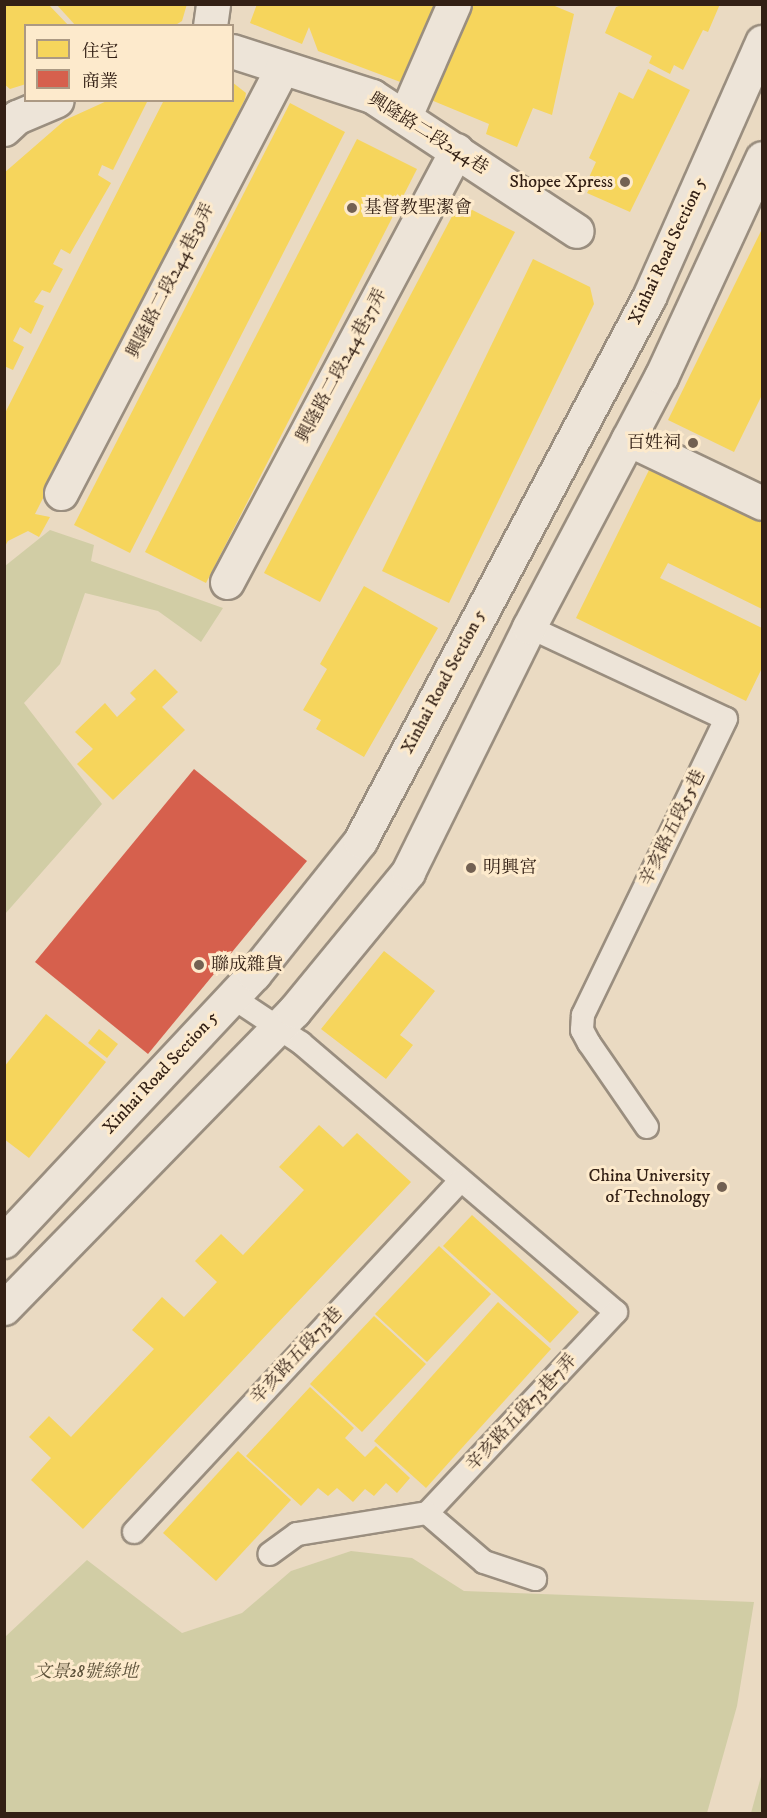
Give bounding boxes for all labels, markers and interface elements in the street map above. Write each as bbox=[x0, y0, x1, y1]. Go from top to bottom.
legend bbox=[24, 24, 234, 102]
text: 住宅 bbox=[82, 41, 118, 63]
text: 商業 bbox=[82, 71, 118, 93]
street label: 興隆路二段244巷 bbox=[364, 88, 492, 180]
place label: Shopee Xpress bbox=[509, 171, 613, 193]
street label: Xinhai Road Section 5 bbox=[624, 174, 712, 328]
marker: Shopee Xpress bbox=[618, 175, 632, 189]
place label: 基督教聖潔會 bbox=[364, 197, 472, 219]
street label: 興隆路二段244巷39弄 bbox=[123, 200, 219, 362]
marker: 基督教聖潔會 bbox=[345, 201, 359, 215]
street label: 興隆路二段244巷37弄 bbox=[292, 285, 392, 447]
place label: 百姓祠 bbox=[627, 432, 681, 454]
marker: 百姓祠 bbox=[686, 436, 700, 450]
street label: Xinhai Road Section 5 bbox=[397, 606, 491, 758]
street label: 辛亥路五段55巷 bbox=[636, 767, 710, 889]
place label: 明興宮 bbox=[483, 857, 537, 879]
marker: 明興宮 bbox=[464, 861, 478, 875]
place label: 聯成雜貨 bbox=[211, 954, 283, 976]
marker: 聯成雜貨 bbox=[192, 958, 206, 972]
street label: Xinhai Road Section 5 bbox=[99, 1007, 223, 1139]
place label: China University of Technology bbox=[589, 1166, 710, 1208]
marker: China University of Technology bbox=[715, 1180, 729, 1194]
street label: 辛亥路五段73巷 bbox=[247, 1303, 347, 1409]
street label: 辛亥路五段73巷7弄 bbox=[462, 1350, 582, 1476]
park label: 文景28號綠地 bbox=[34, 1661, 138, 1683]

